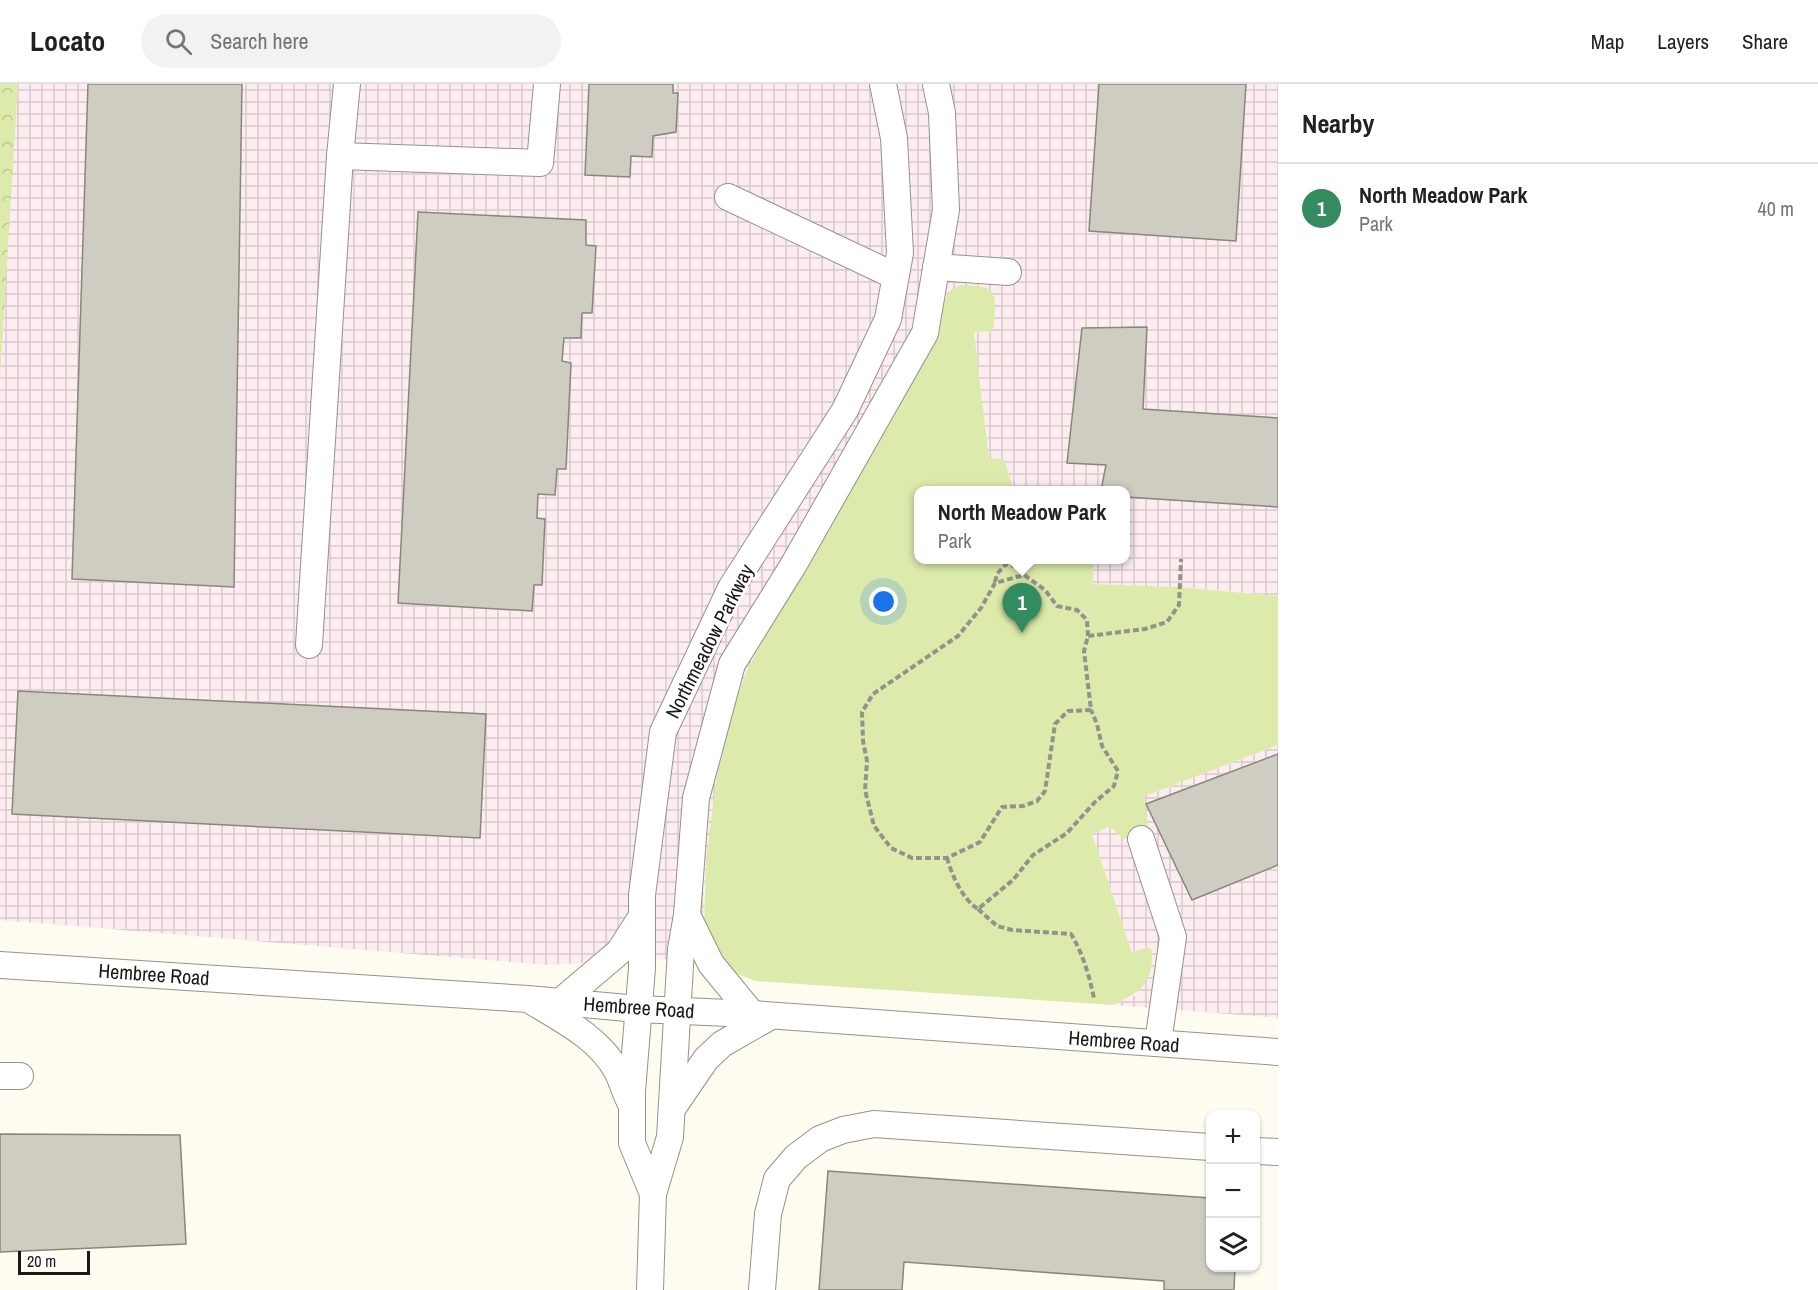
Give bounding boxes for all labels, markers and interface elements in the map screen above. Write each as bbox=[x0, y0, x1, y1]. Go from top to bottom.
search box bbox=[141, 14, 561, 68]
text: Locato bbox=[30, 22, 105, 60]
icon: search bbox=[162, 25, 195, 58]
text: Search here bbox=[210, 26, 309, 56]
text: Map bbox=[1591, 27, 1624, 56]
text: Layers bbox=[1657, 27, 1709, 56]
text: Share bbox=[1742, 27, 1788, 56]
text: Nearby bbox=[1302, 106, 1374, 141]
text: North Meadow Park bbox=[1359, 180, 1527, 210]
text: 1 bbox=[1317, 195, 1326, 222]
text: 40 m bbox=[1758, 195, 1794, 222]
text: Park bbox=[1359, 210, 1393, 237]
popup bbox=[914, 486, 1130, 564]
text: North Meadow Park bbox=[938, 497, 1106, 527]
text: Park bbox=[938, 527, 972, 554]
street label: Northmeadow Parkway bbox=[658, 559, 760, 723]
pin: 1 bbox=[1002, 584, 1042, 633]
your location bbox=[869, 587, 898, 616]
street label: Hembree Road bbox=[98, 957, 210, 991]
street label: Hembree Road bbox=[583, 990, 695, 1024]
street label: Hembree Road bbox=[1068, 1024, 1180, 1058]
map controls bbox=[1206, 1110, 1260, 1272]
button: + bbox=[1206, 1110, 1260, 1164]
button: − bbox=[1206, 1164, 1260, 1218]
button: layers bbox=[1206, 1218, 1260, 1272]
scale bar bbox=[18, 1248, 90, 1276]
text: 20 m bbox=[27, 1250, 56, 1272]

